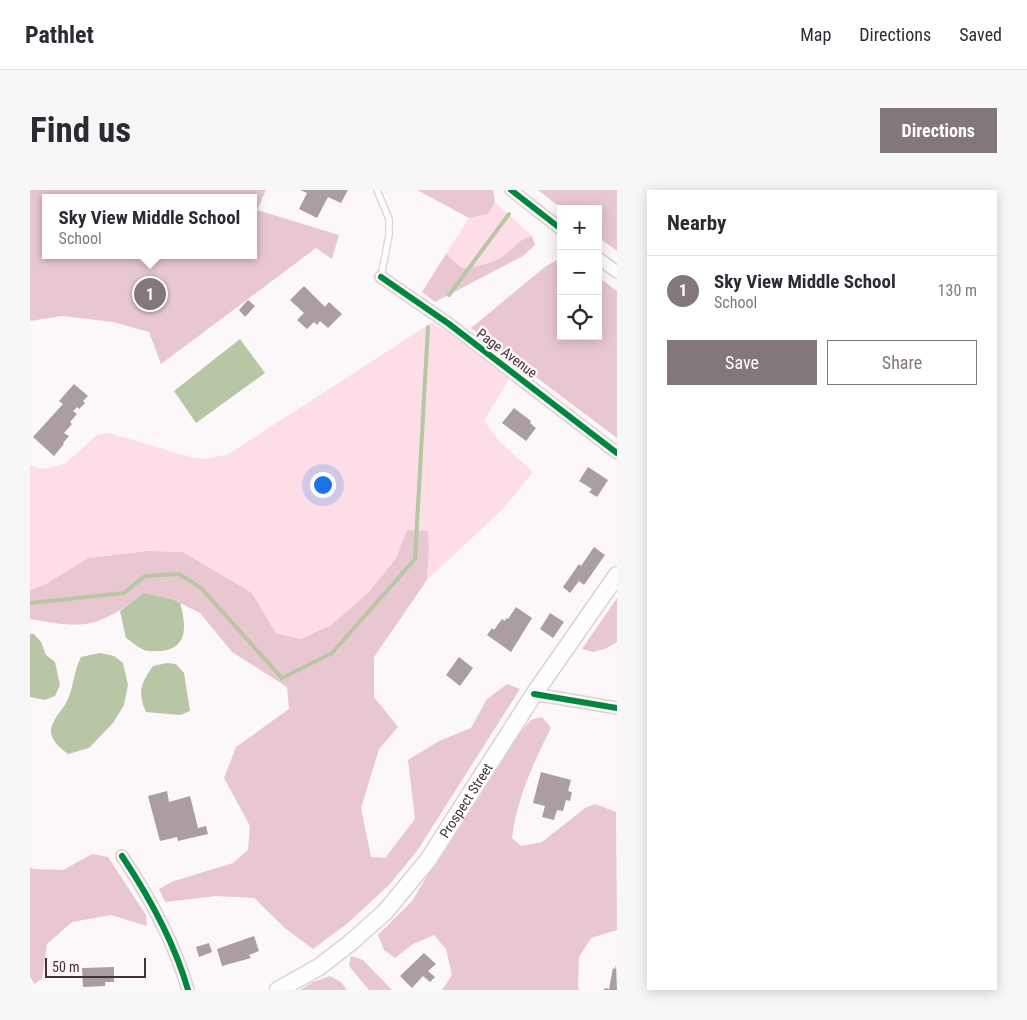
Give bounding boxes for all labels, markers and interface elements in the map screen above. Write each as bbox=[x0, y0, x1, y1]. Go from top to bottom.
text: Pathlet bbox=[25, 21, 94, 49]
text: Map bbox=[800, 24, 831, 45]
text: Directions bbox=[859, 24, 931, 45]
text: Saved bbox=[959, 24, 1002, 45]
button: Directions bbox=[880, 108, 997, 153]
text: Find us bbox=[30, 110, 131, 151]
popup bbox=[42, 194, 257, 259]
map controls bbox=[557, 205, 602, 340]
button: + bbox=[557, 205, 602, 250]
text: Sky View Middle School bbox=[59, 206, 240, 229]
text: Nearby bbox=[667, 211, 726, 235]
text: School bbox=[59, 229, 102, 248]
button: − bbox=[557, 250, 602, 295]
text: Sky View Middle School bbox=[714, 270, 896, 293]
pin: 1 bbox=[134, 275, 166, 313]
text: 1 bbox=[679, 281, 687, 300]
text: 130 m bbox=[938, 281, 977, 300]
text: School bbox=[714, 293, 757, 312]
button: locate bbox=[557, 295, 602, 340]
street label: Page Avenue bbox=[474, 325, 541, 381]
button: Save bbox=[667, 340, 817, 385]
button: Share bbox=[827, 340, 977, 385]
your location bbox=[310, 472, 336, 498]
street label: Prospect Street bbox=[436, 760, 496, 841]
scale bar bbox=[45, 955, 146, 978]
text: 50 m bbox=[52, 959, 80, 975]

